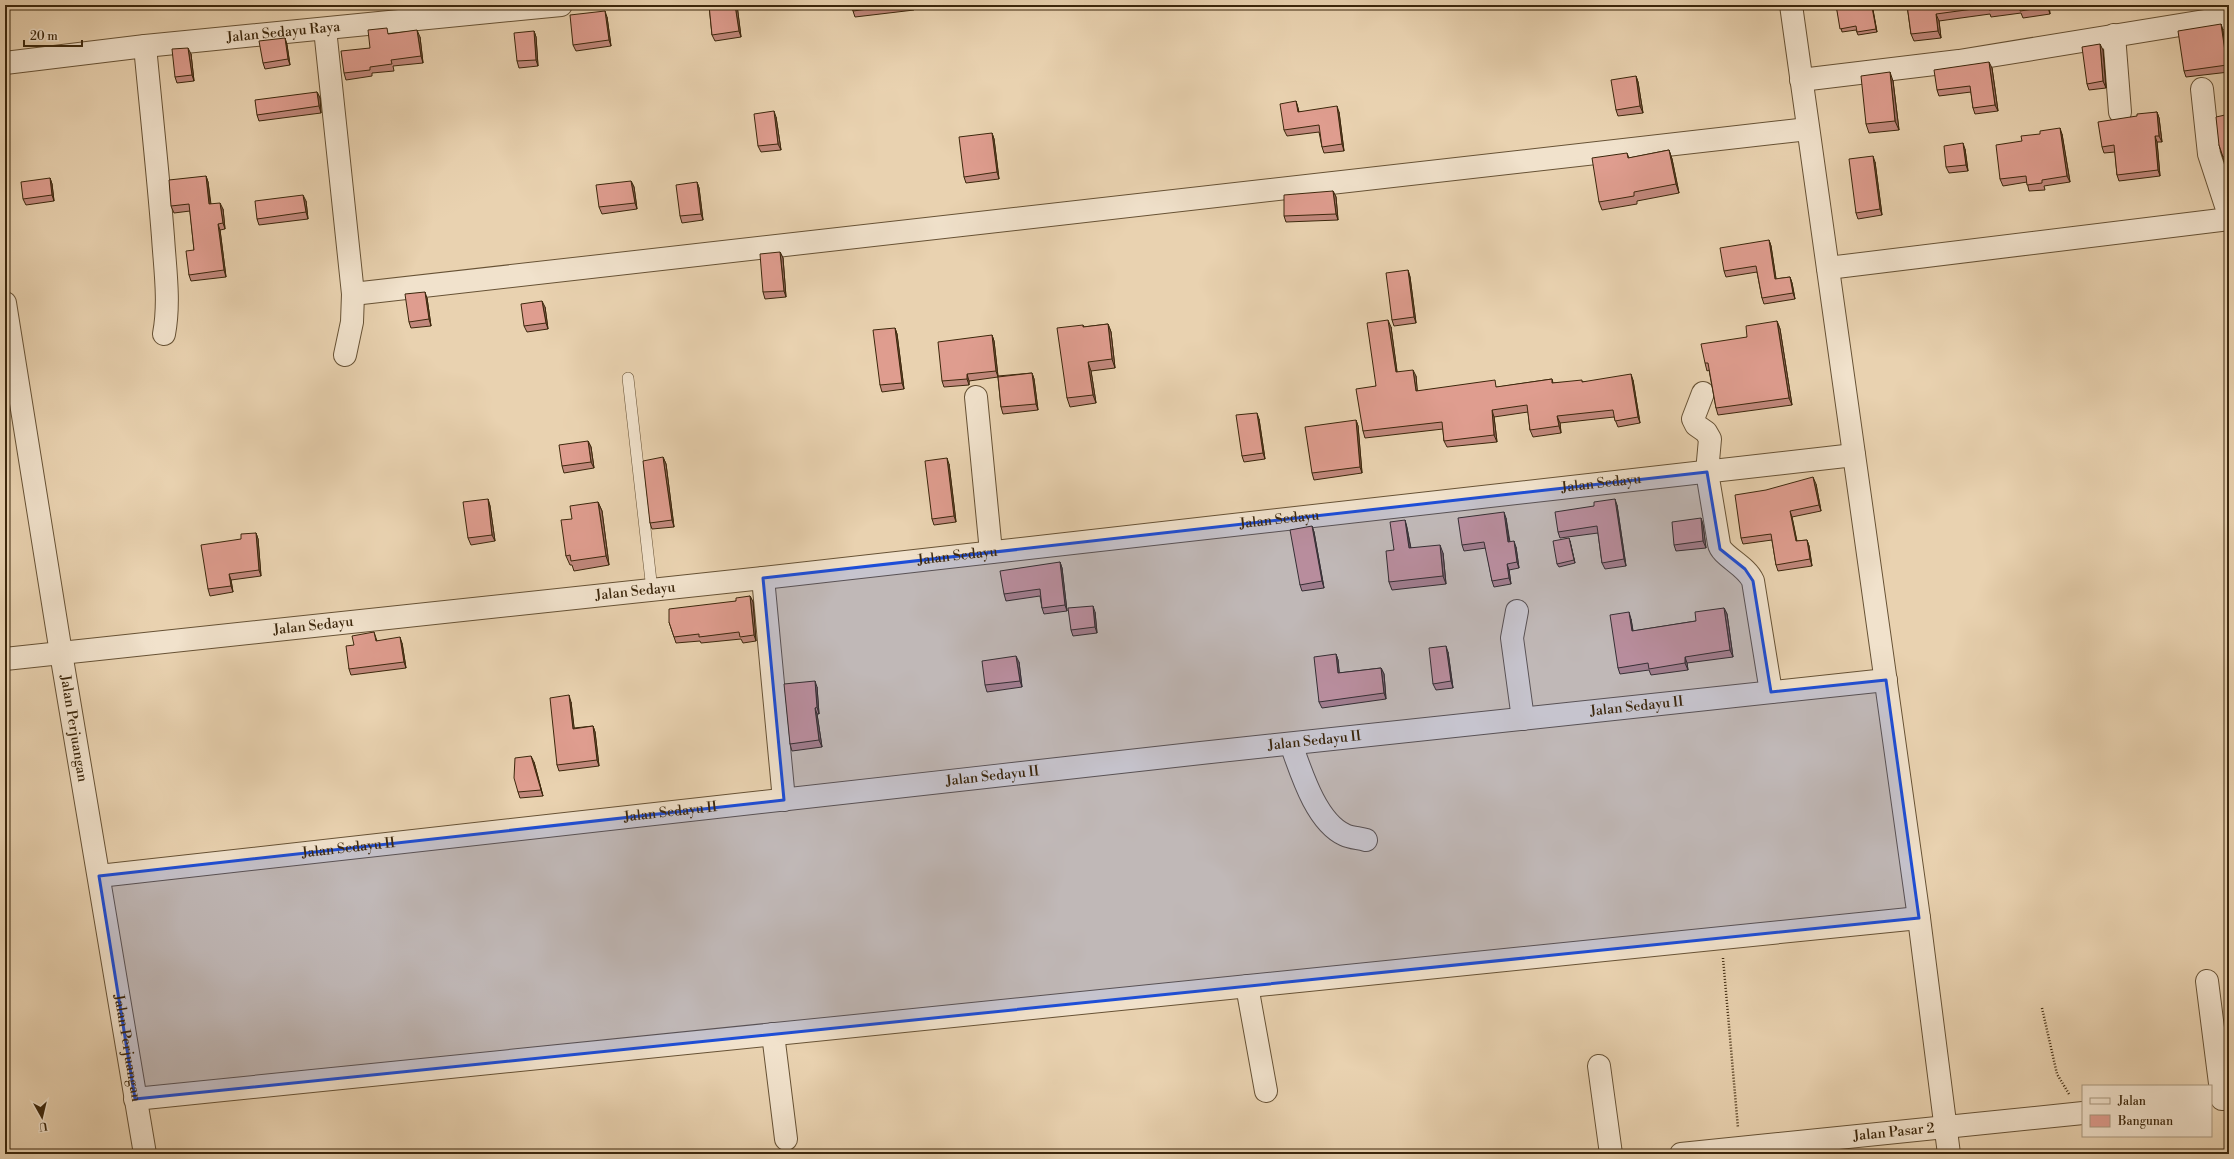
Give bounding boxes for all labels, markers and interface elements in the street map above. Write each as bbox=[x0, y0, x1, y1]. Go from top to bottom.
street label: Jalan Sedayu Raya bbox=[225, 18, 342, 47]
scale bar bbox=[24, 22, 82, 48]
text: 20 m bbox=[30, 29, 58, 44]
street label: Jalan Sedayu bbox=[1559, 470, 1642, 497]
street label: Jalan Sedayu bbox=[1237, 506, 1320, 533]
street label: Jalan Sedayu bbox=[916, 543, 998, 570]
street label: Jalan Sedayu bbox=[593, 578, 676, 605]
street label: Jalan Sedayu bbox=[271, 613, 354, 639]
street label: Jalan Perjuangan bbox=[56, 673, 92, 784]
street label: Jalan Sedayu II bbox=[1588, 693, 1685, 721]
street label: Jalan Sedayu II bbox=[1266, 727, 1363, 755]
street label: Jalan Sedayu II bbox=[944, 762, 1041, 791]
street label: Jalan Sedayu II bbox=[622, 798, 719, 826]
street label: Jalan Sedayu II bbox=[300, 834, 397, 862]
street label: Jalan Perjuangan bbox=[109, 992, 145, 1104]
legend bbox=[2082, 1085, 2212, 1137]
text: Jalan bbox=[2117, 1094, 2146, 1109]
north arrow bbox=[22, 1097, 62, 1137]
text: Bangunan bbox=[2117, 1114, 2173, 1129]
text: U bbox=[38, 1118, 48, 1134]
street label: Jalan Pasar 2 bbox=[1851, 1119, 1935, 1145]

